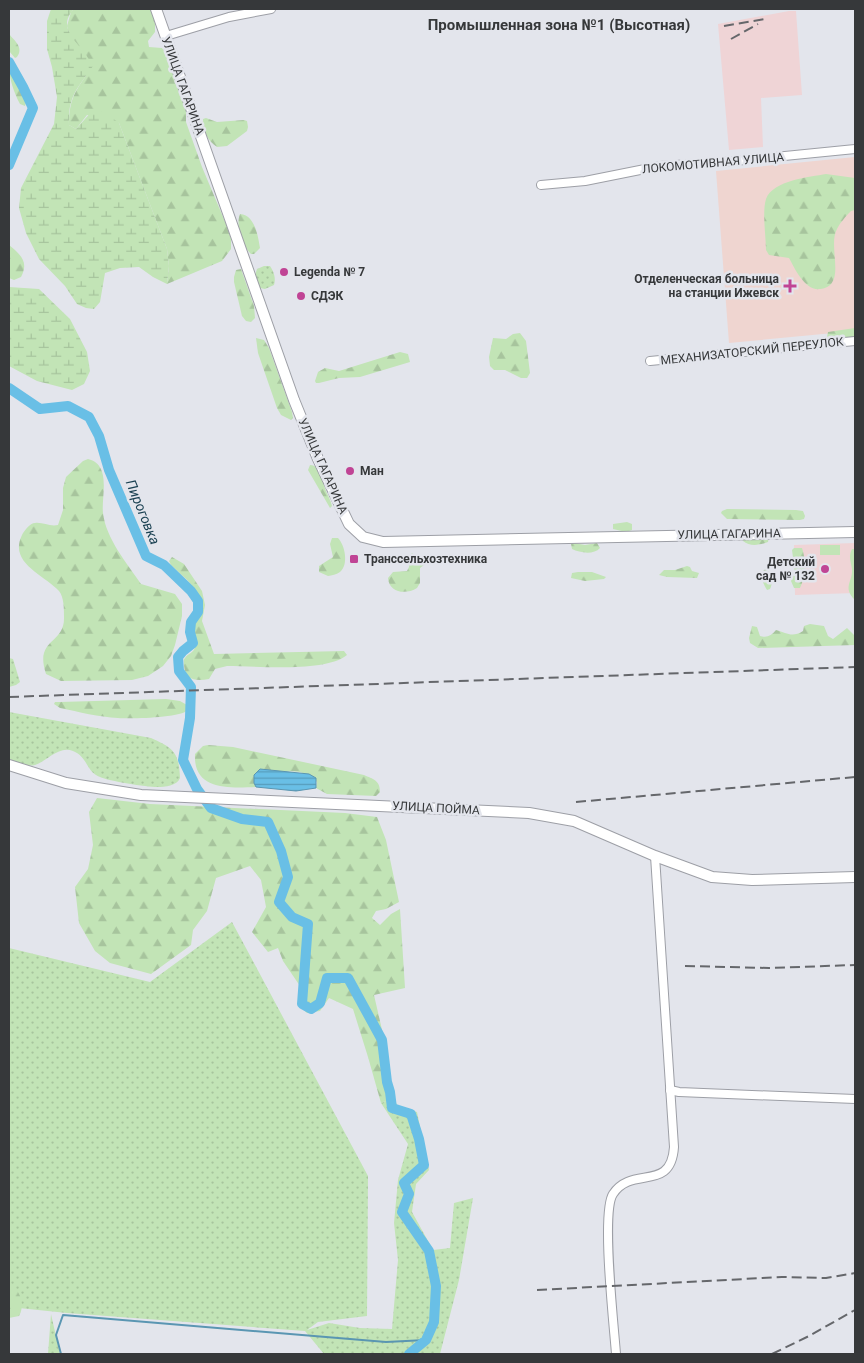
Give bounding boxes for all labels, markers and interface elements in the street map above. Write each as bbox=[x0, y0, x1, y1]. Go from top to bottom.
district label: Промышленная зона №1 (Высотная) bbox=[428, 16, 690, 34]
street label: УЛИЦА ГАГАРИНА bbox=[159, 35, 207, 137]
street label: ЛОКОМОТИВНАЯ УЛИЦА bbox=[641, 150, 785, 176]
place label: Legenda № 7 bbox=[294, 265, 365, 279]
marker: Legenda № 7 bbox=[278, 266, 290, 278]
place label: Отделенческая больница на станции Ижевск bbox=[634, 272, 780, 300]
marker: Отделенческая больница на станции Ижевск bbox=[783, 279, 797, 293]
place label: СДЭК bbox=[311, 289, 344, 303]
marker: СДЭК bbox=[295, 290, 307, 302]
street label: МЕХАНИЗАТОРСКИЙ ПЕРЕУЛОК bbox=[660, 333, 844, 368]
street label: УЛИЦА ГАГАРИНА bbox=[296, 416, 350, 516]
place label: Ман bbox=[360, 464, 384, 478]
marker: Ман bbox=[344, 465, 356, 477]
water label: Пироговка bbox=[123, 477, 163, 547]
street label: УЛИЦА ГАГАРИНА bbox=[677, 526, 781, 542]
place label: Транссельхозтехника bbox=[364, 552, 488, 566]
marker: Транссельхозтехника bbox=[348, 553, 360, 565]
place label: Детский сад № 132 bbox=[756, 555, 815, 583]
marker: Детский сад № 132 bbox=[819, 563, 831, 575]
street label: УЛИЦА ПОЙМА bbox=[392, 798, 480, 817]

